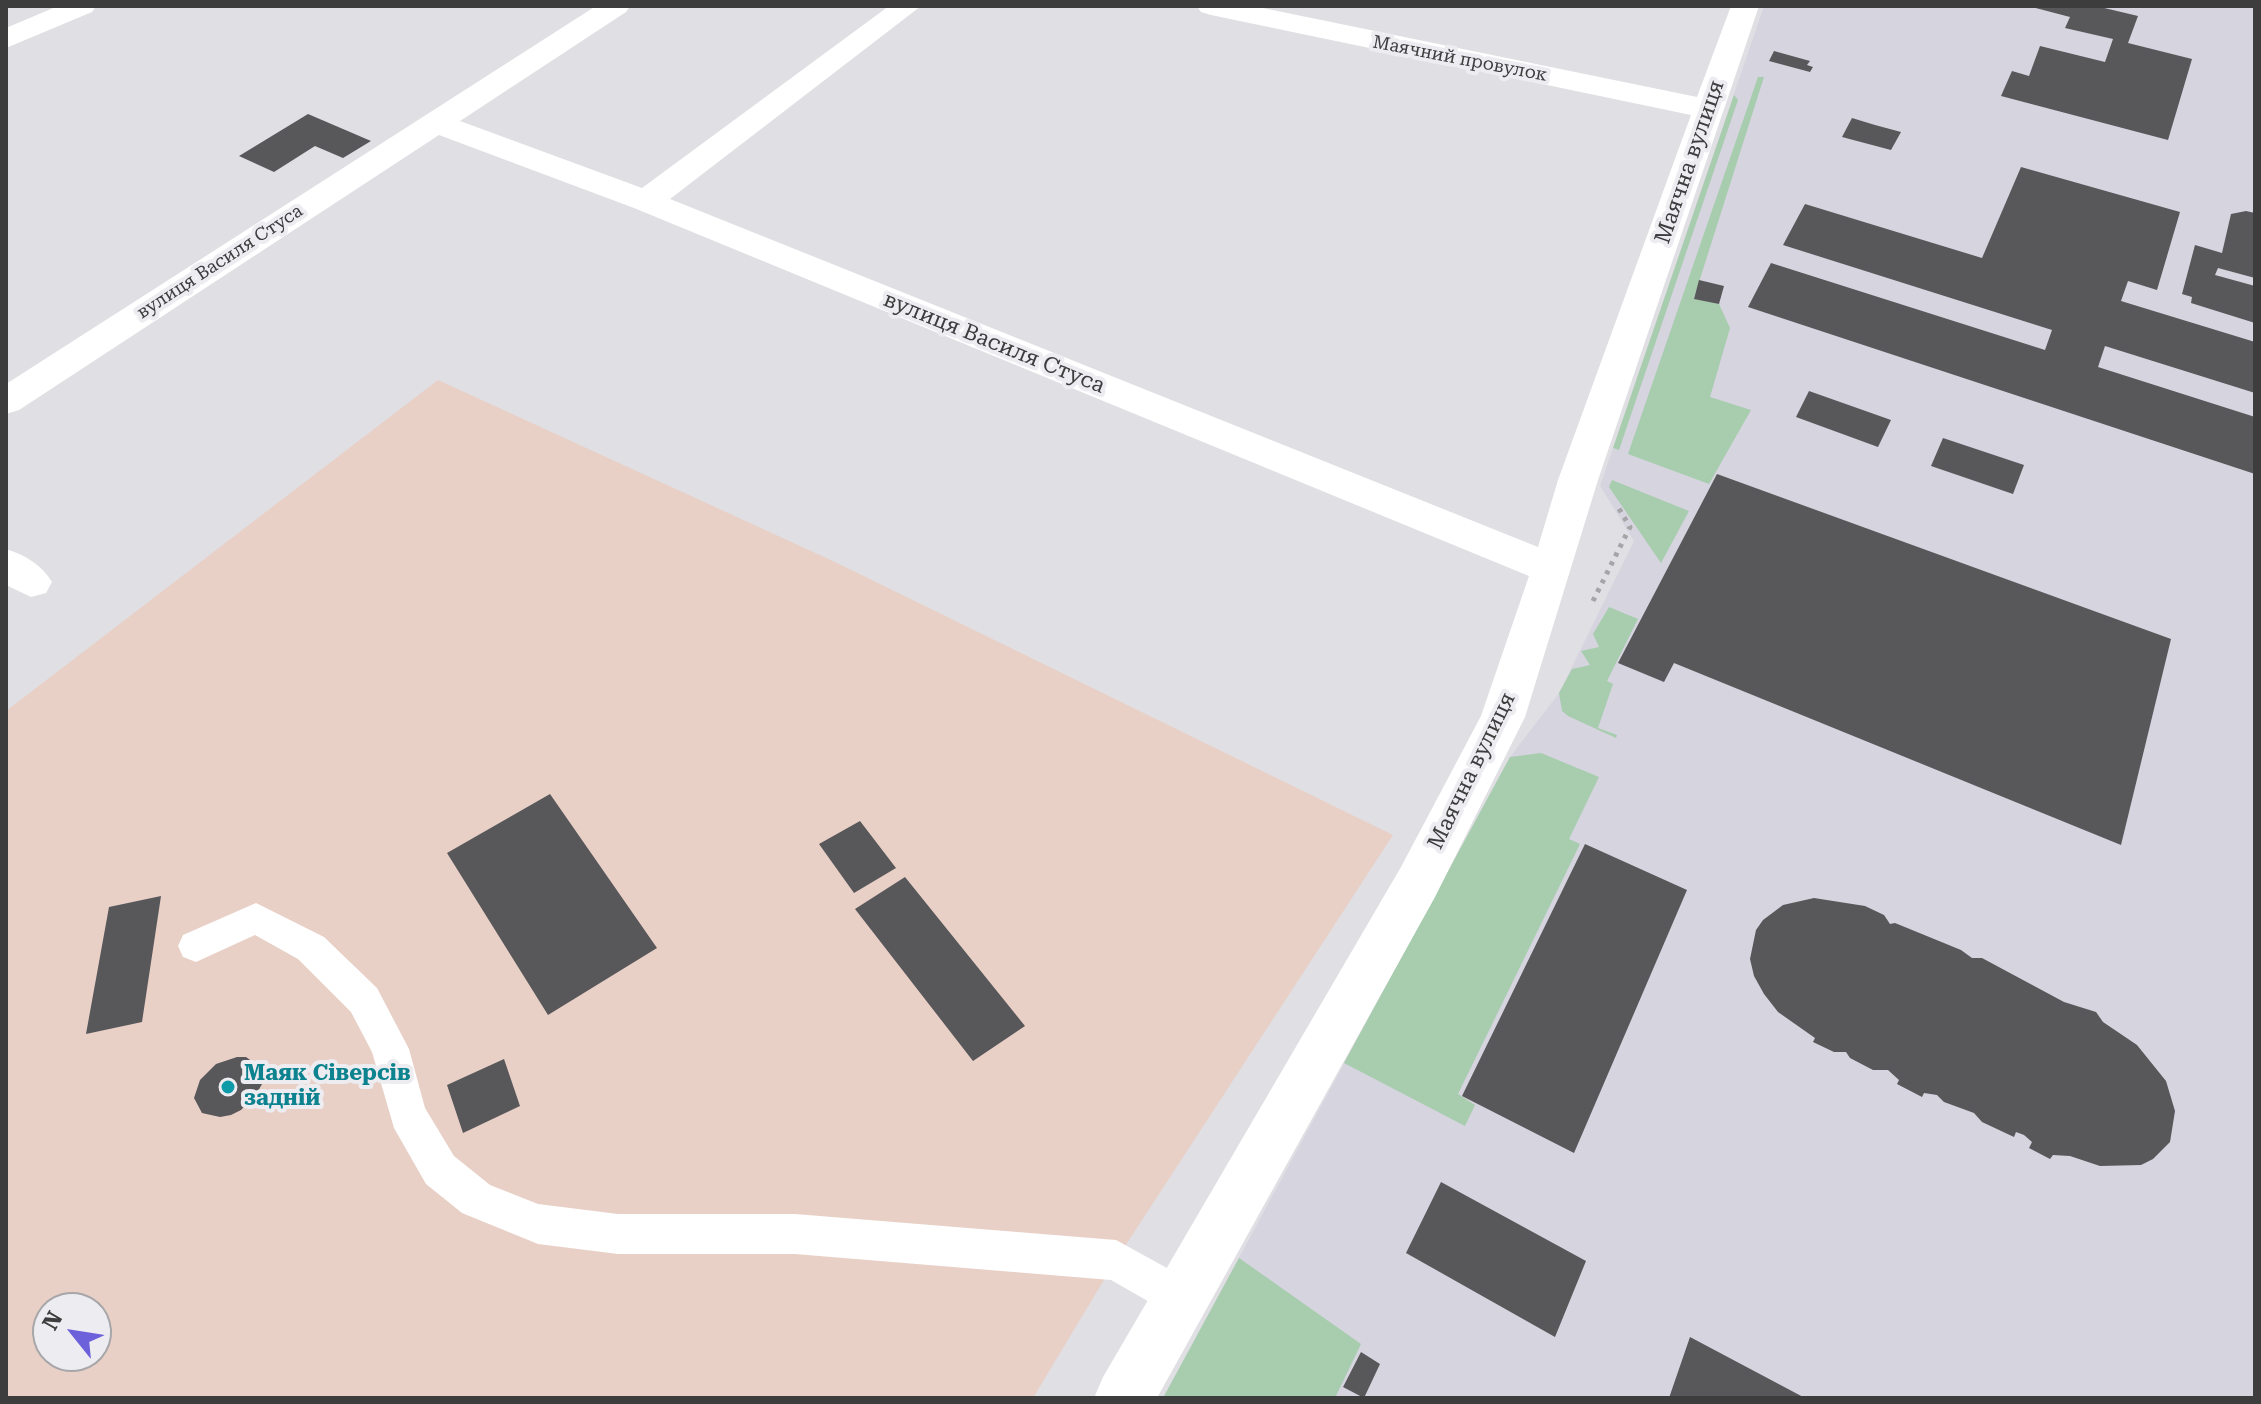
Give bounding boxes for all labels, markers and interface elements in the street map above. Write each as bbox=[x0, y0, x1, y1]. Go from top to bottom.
street label: Маячний провулок bbox=[1371, 32, 1549, 86]
street label: Маячна вулиця bbox=[1650, 77, 1730, 247]
street label: вулиця Василя Стуса bbox=[133, 200, 307, 324]
street label: вулиця Василя Стуса bbox=[879, 286, 1109, 400]
street label: Маячна вулиця bbox=[1423, 688, 1521, 854]
place label: Маяк Сіверсів задній bbox=[244, 1061, 411, 1112]
marker: Маяк Сіверсів задній bbox=[219, 1078, 237, 1096]
north arrow bbox=[32, 1292, 112, 1372]
text: N bbox=[37, 1307, 68, 1334]

